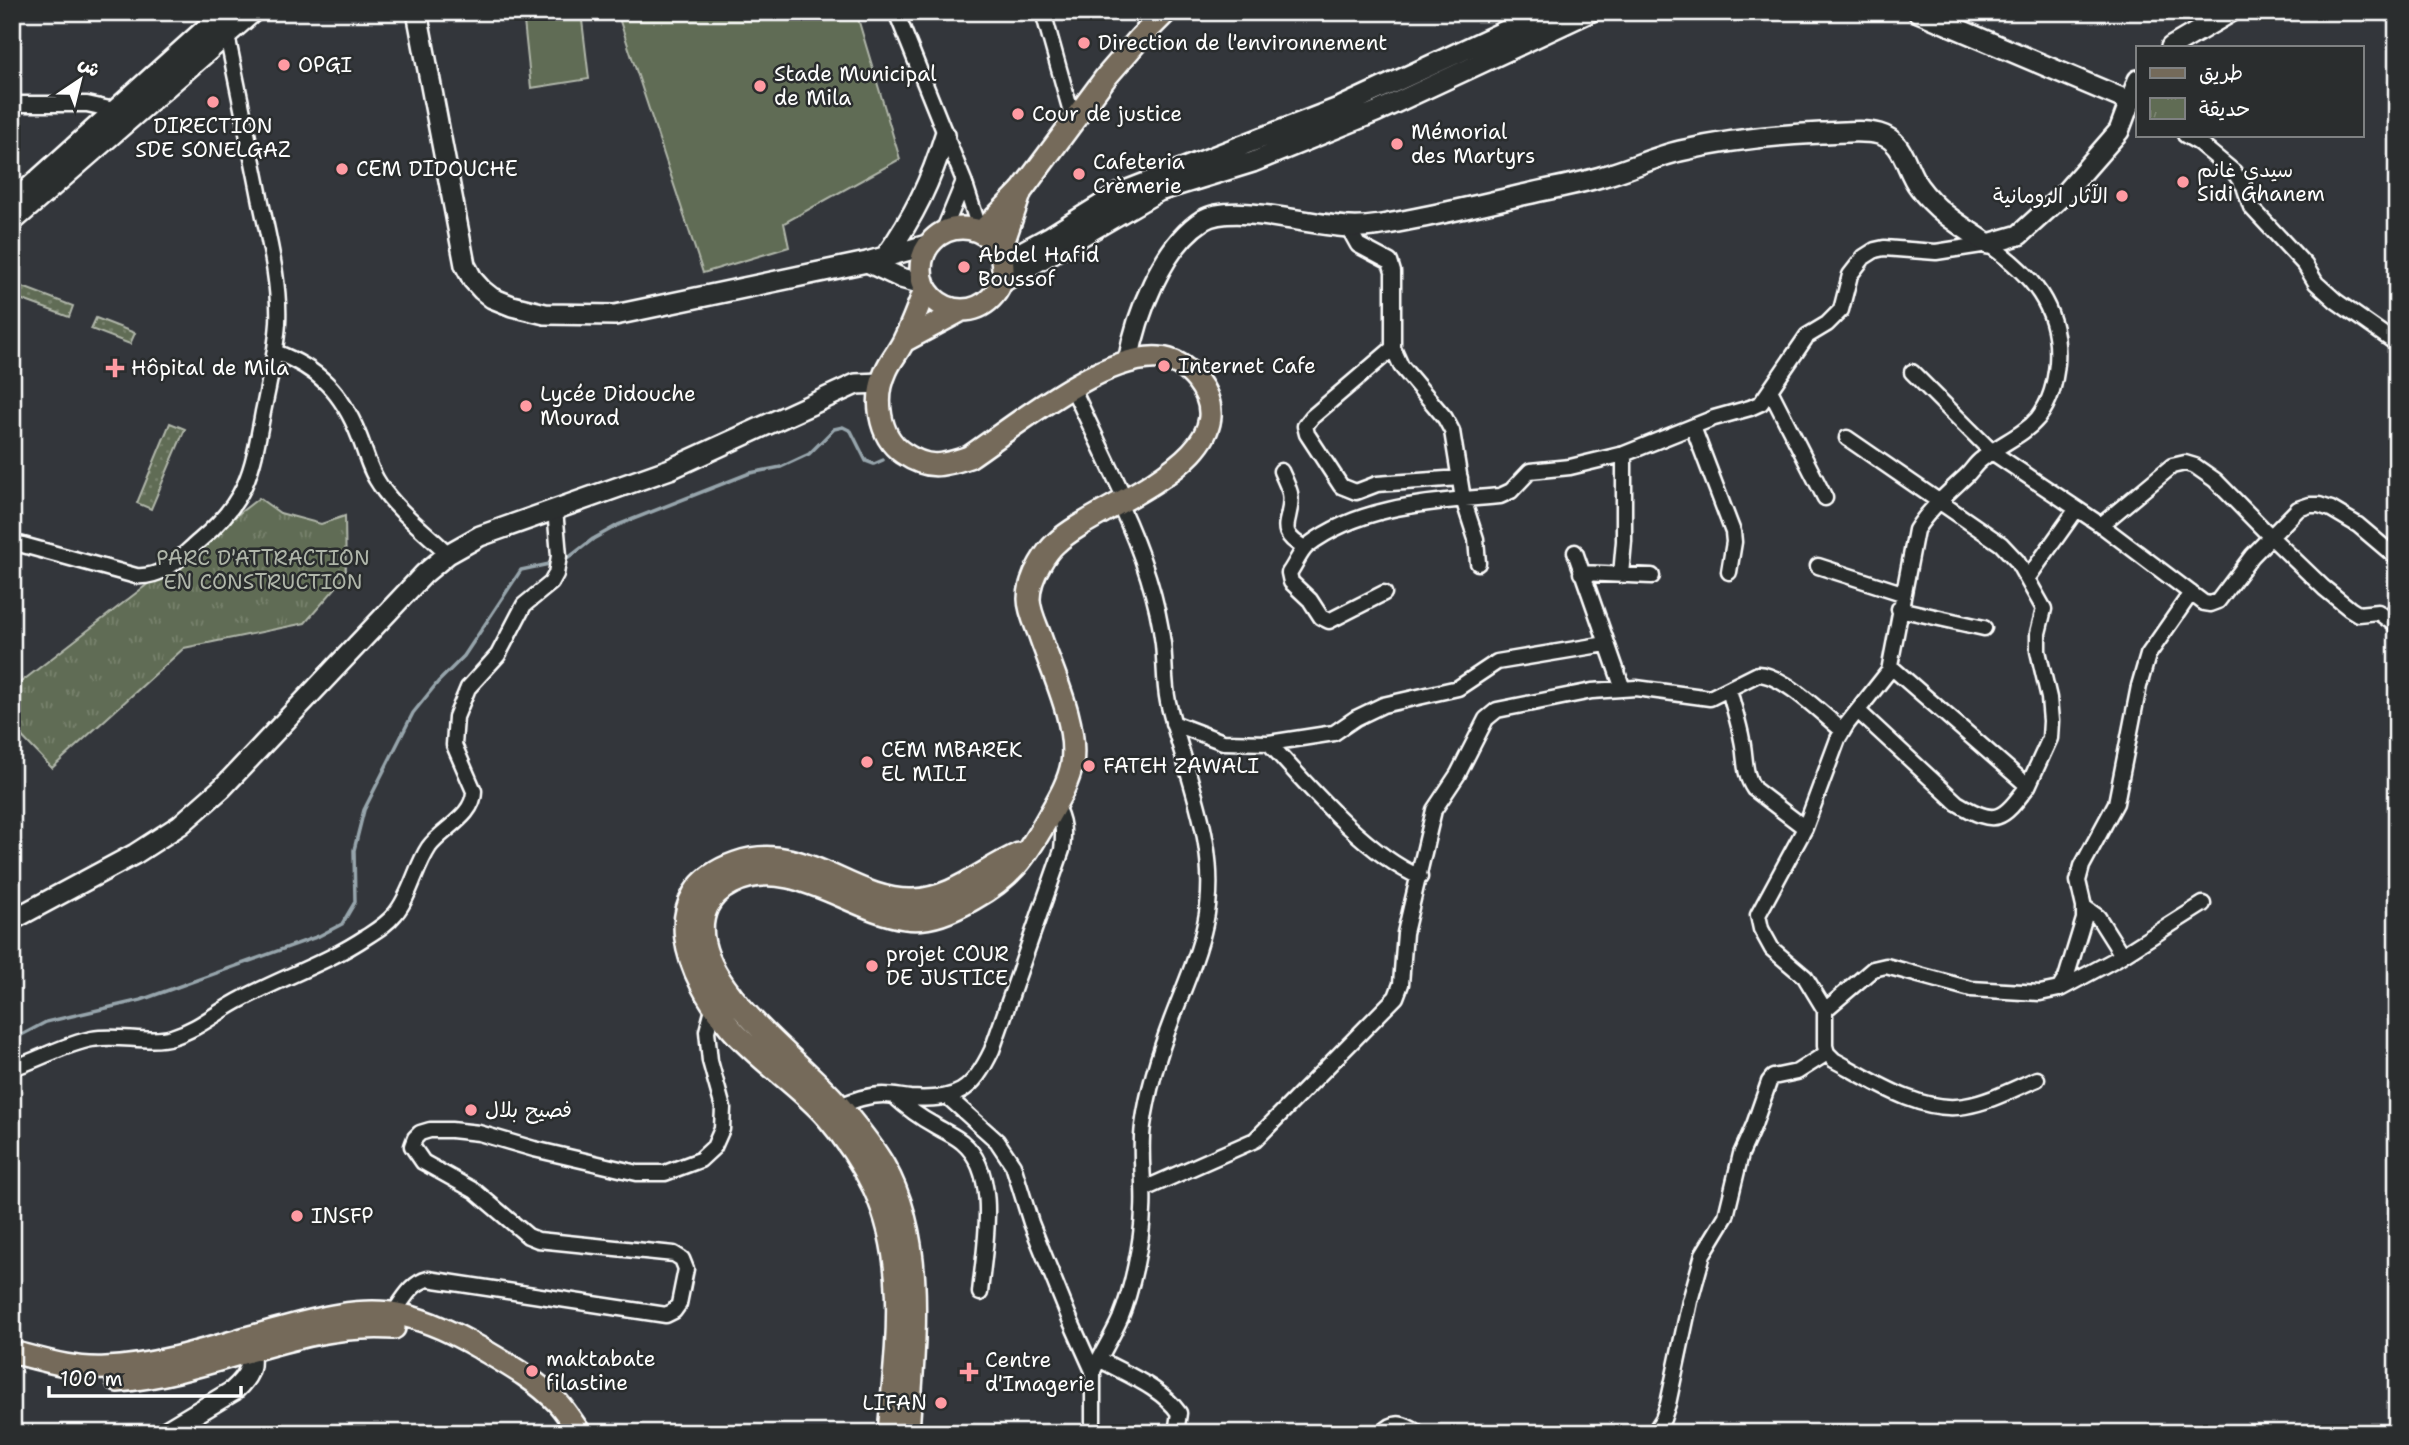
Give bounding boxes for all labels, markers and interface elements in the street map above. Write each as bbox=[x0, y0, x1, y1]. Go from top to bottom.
place label: Direction de l'environnement bbox=[1098, 29, 1388, 57]
marker: Direction de l'environnement bbox=[1076, 35, 1092, 51]
north arrow bbox=[46, 46, 116, 116]
legend bbox=[2136, 46, 2364, 136]
text: ش bbox=[74, 50, 105, 83]
place label: OPGI bbox=[298, 51, 352, 79]
marker: OPGI bbox=[276, 57, 292, 73]
text: طريق bbox=[2199, 59, 2243, 87]
place label: Stade Municipal de Mila bbox=[774, 60, 937, 112]
marker: Stade Municipal de Mila bbox=[752, 78, 768, 94]
marker: DIRECTION SDE SONELGAZ bbox=[205, 94, 221, 110]
text: حديقة bbox=[2199, 95, 2250, 123]
place label: Cour de justice bbox=[1032, 100, 1182, 128]
marker: Cour de justice bbox=[1010, 106, 1026, 122]
place label: DIRECTION SDE SONELGAZ bbox=[135, 112, 291, 164]
place label: Mémorial des Martyrs bbox=[1411, 118, 1535, 170]
marker: Mémorial des Martyrs bbox=[1389, 136, 1405, 152]
place label: Cafeteria Crèmerie bbox=[1093, 148, 1185, 200]
place label: CEM DIDOUCHE bbox=[356, 155, 518, 183]
place label: سيدي غانم Sidi Ghanem bbox=[2197, 156, 2325, 208]
marker: CEM DIDOUCHE bbox=[334, 161, 350, 177]
marker: Cafeteria Crèmerie bbox=[1071, 166, 1087, 182]
marker: سيدي غانم Sidi Ghanem bbox=[2175, 174, 2191, 190]
place label: الآثار الرومانية bbox=[1993, 182, 2108, 210]
marker: الآثار الرومانية bbox=[2114, 188, 2130, 204]
place label: Abdel Hafid Boussof bbox=[978, 241, 1099, 293]
marker: Abdel Hafid Boussof bbox=[956, 259, 972, 275]
place label: Internet Cafe bbox=[1178, 352, 1316, 380]
place label: Hôpital de Mila bbox=[131, 354, 289, 382]
marker: Hôpital de Mila bbox=[105, 358, 125, 378]
marker: Internet Cafe bbox=[1156, 358, 1172, 374]
place label: Lycée Didouche Mourad bbox=[540, 380, 696, 432]
marker: Lycée Didouche Mourad bbox=[518, 398, 534, 414]
park label: PARC D'ATTRACTION EN CONSTRUCTION bbox=[156, 544, 370, 596]
place label: CEM MBAREK EL MILI bbox=[881, 736, 1023, 788]
place label: FATEH ZAWALI bbox=[1103, 752, 1259, 780]
marker: CEM MBAREK EL MILI bbox=[859, 754, 875, 770]
marker: FATEH ZAWALI bbox=[1081, 758, 1097, 774]
place label: projet COUR DE JUSTICE bbox=[886, 940, 1009, 992]
marker: projet COUR DE JUSTICE bbox=[864, 958, 880, 974]
place label: فصيح بلال bbox=[485, 1096, 572, 1124]
marker: فصيح بلال bbox=[463, 1102, 479, 1118]
place label: INSFP bbox=[311, 1202, 373, 1230]
marker: INSFP bbox=[289, 1208, 305, 1224]
place label: maktabate filastine bbox=[546, 1345, 656, 1397]
place label: Centre d'Imagerie bbox=[985, 1346, 1095, 1398]
scale bar bbox=[49, 1354, 242, 1398]
marker: Centre d'Imagerie bbox=[959, 1362, 979, 1382]
marker: maktabate filastine bbox=[524, 1363, 540, 1379]
text: 100 m bbox=[60, 1365, 123, 1393]
place label: LIFAN bbox=[862, 1389, 927, 1417]
marker: LIFAN bbox=[933, 1395, 949, 1411]

